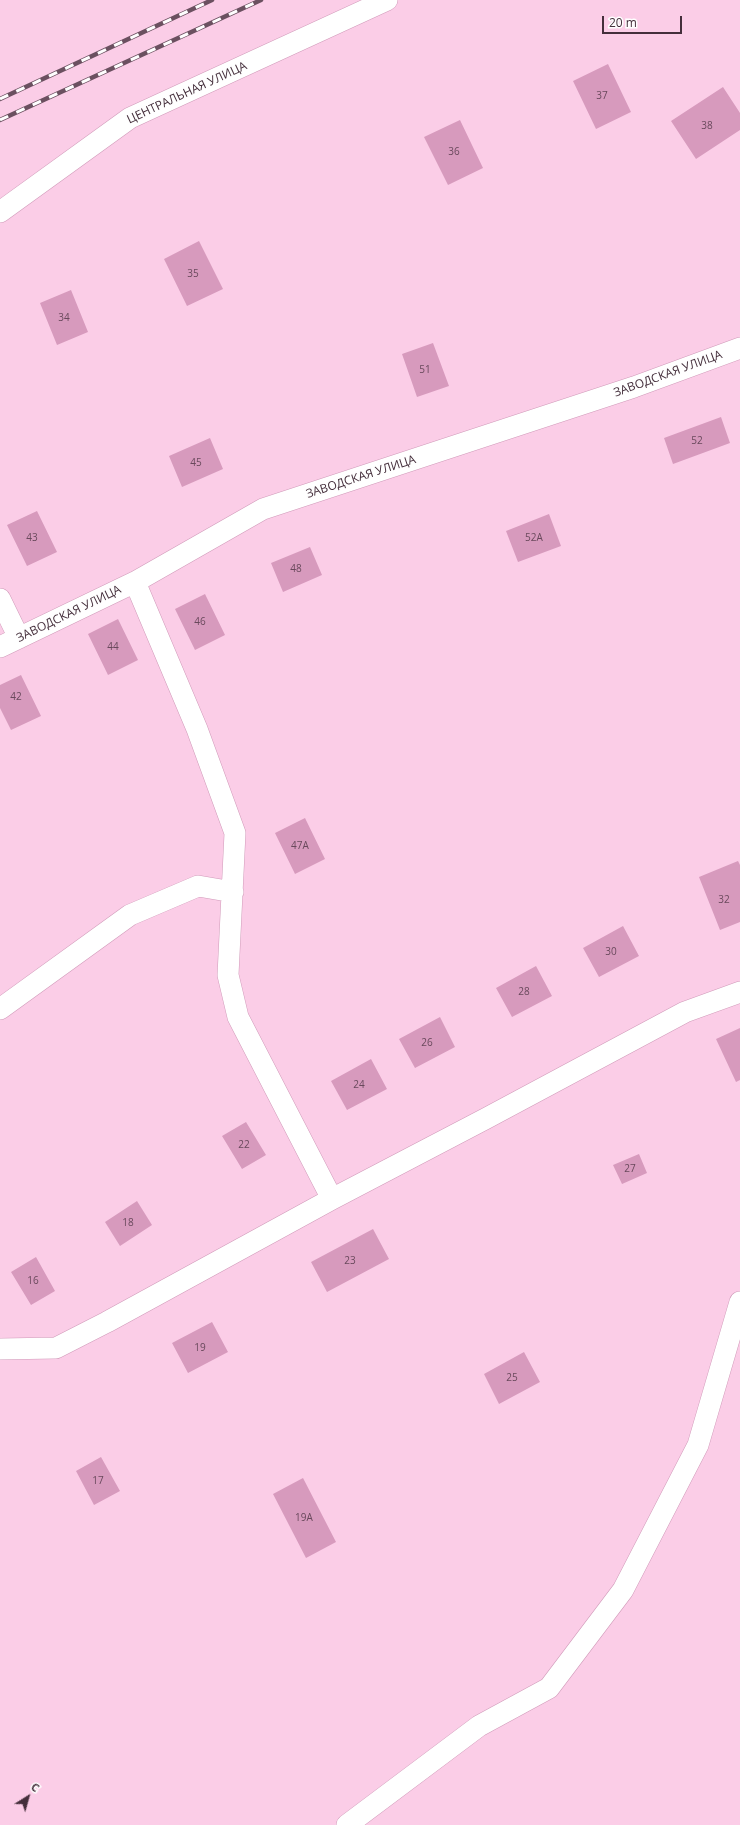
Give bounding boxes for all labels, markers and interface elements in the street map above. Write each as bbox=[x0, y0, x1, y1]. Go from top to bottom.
scale bar bbox=[604, 8, 684, 34]
text: 20 m bbox=[609, 14, 637, 31]
street label: ЦЕНТРАЛЬНАЯ УЛИЦА bbox=[125, 59, 249, 127]
house number: 37 bbox=[596, 90, 608, 102]
house number: 38 bbox=[701, 120, 713, 132]
house number: 36 bbox=[448, 146, 460, 158]
house number: 35 bbox=[187, 268, 199, 280]
house number: 34 bbox=[58, 312, 70, 324]
street label: ЗАВОДСКАЯ УЛИЦА bbox=[612, 348, 724, 400]
house number: 51 bbox=[419, 364, 431, 376]
house number: 52 bbox=[691, 435, 703, 447]
street label: ЗАВОДСКАЯ УЛИЦА bbox=[304, 452, 418, 502]
house number: 45 bbox=[190, 457, 202, 469]
house number: 43 bbox=[26, 532, 38, 544]
house number: 52А bbox=[525, 532, 543, 544]
house number: 48 bbox=[290, 563, 302, 575]
street label: ЗАВОДСКАЯ УЛИЦА bbox=[14, 582, 124, 646]
house number: 46 bbox=[194, 616, 206, 628]
house number: 44 bbox=[107, 641, 119, 653]
house number: 42 bbox=[10, 691, 22, 703]
house number: 47А bbox=[291, 840, 309, 852]
house number: 32 bbox=[718, 894, 730, 906]
house number: 30 bbox=[605, 946, 617, 958]
house number: 28 bbox=[518, 986, 530, 998]
house number: 26 bbox=[421, 1037, 433, 1049]
house number: 24 bbox=[353, 1079, 365, 1091]
house number: 22 bbox=[238, 1139, 250, 1151]
house number: 27 bbox=[624, 1163, 636, 1175]
house number: 18 bbox=[122, 1217, 134, 1229]
house number: 23 bbox=[344, 1255, 356, 1267]
house number: 16 bbox=[27, 1275, 39, 1287]
house number: 19 bbox=[194, 1342, 206, 1354]
house number: 25 bbox=[506, 1372, 518, 1384]
house number: 17 bbox=[92, 1475, 104, 1487]
house number: 19А bbox=[295, 1512, 313, 1524]
north arrow bbox=[8, 1777, 48, 1817]
text: С bbox=[28, 1779, 43, 1795]

